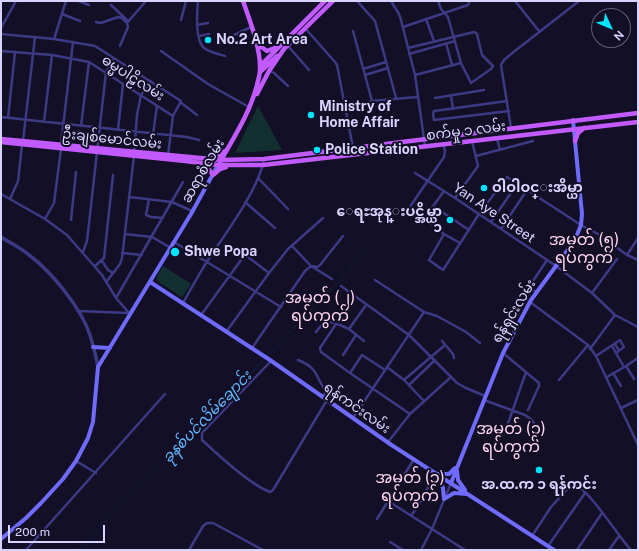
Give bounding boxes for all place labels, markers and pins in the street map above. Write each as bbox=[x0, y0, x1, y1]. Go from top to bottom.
place label: No.2 Art Area bbox=[216, 32, 308, 48]
marker: No.2 Art Area bbox=[203, 35, 213, 45]
place label: Ministry of Home Affair bbox=[319, 99, 400, 132]
marker: Ministry of Home Affair bbox=[306, 110, 316, 120]
place label: Police Station bbox=[325, 142, 418, 158]
marker: Police Station bbox=[312, 145, 322, 155]
place label: ဝါဝါဝင္းအိမ္ယာ bbox=[492, 180, 583, 196]
marker: ဝါဝါဝင္းအိမ္ယာ bbox=[479, 183, 489, 193]
place label: ေရႊအုန္းပင္အိမ္ယာ ၁ bbox=[337, 204, 442, 236]
marker: ေရႊအုန္းပင္အိမ္ယာ ၁ bbox=[445, 215, 455, 225]
place label: Shwe Popa bbox=[184, 244, 257, 260]
marker: Shwe Popa bbox=[169, 246, 181, 258]
marker: အ.ထ.က ၁ ရန်ကင်း bbox=[534, 465, 544, 475]
place label: အ.ထ.က ၁ ရန်ကင်း bbox=[481, 477, 597, 493]

